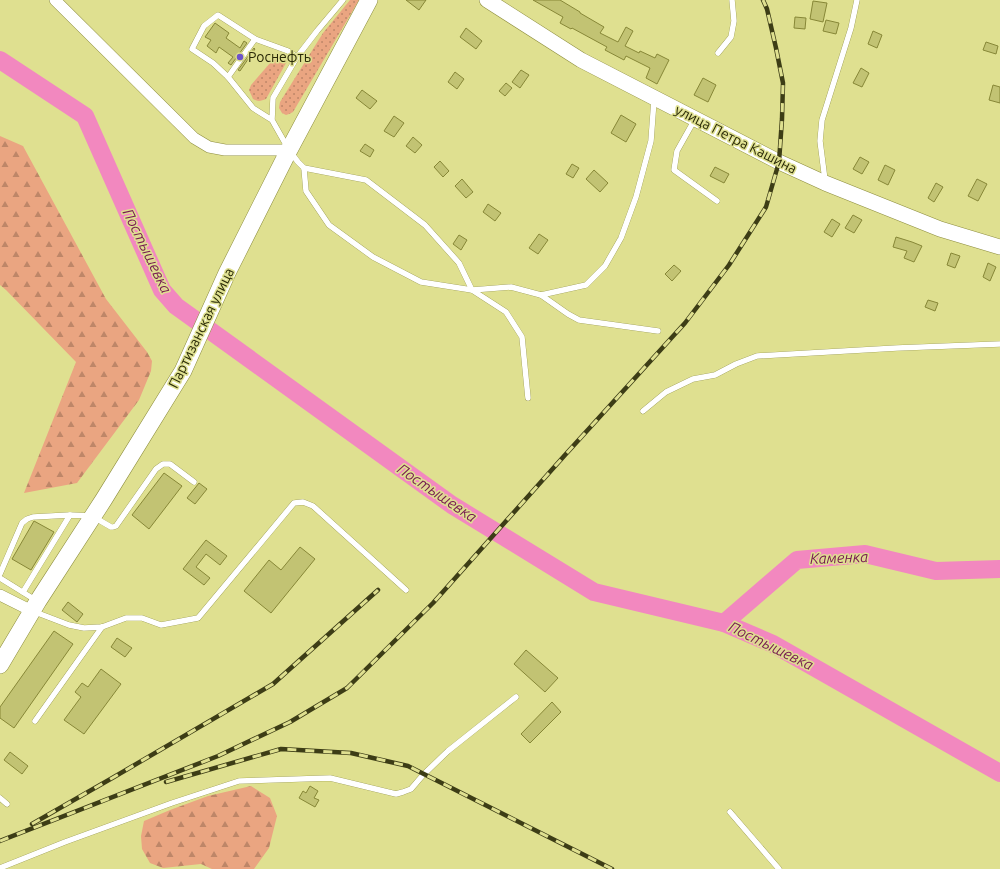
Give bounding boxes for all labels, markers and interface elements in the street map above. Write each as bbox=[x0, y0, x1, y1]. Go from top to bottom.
place label: Роснефть bbox=[248, 49, 311, 65]
marker: Роснефть bbox=[235, 52, 245, 62]
street label: улица Петра Кашина bbox=[672, 101, 800, 177]
water label: Постышевка bbox=[120, 206, 175, 296]
street label: Партизанская улица bbox=[165, 265, 237, 391]
water label: Постышевка bbox=[394, 460, 480, 525]
water label: Каменка bbox=[810, 548, 868, 567]
water label: Постышевка bbox=[726, 618, 816, 673]

